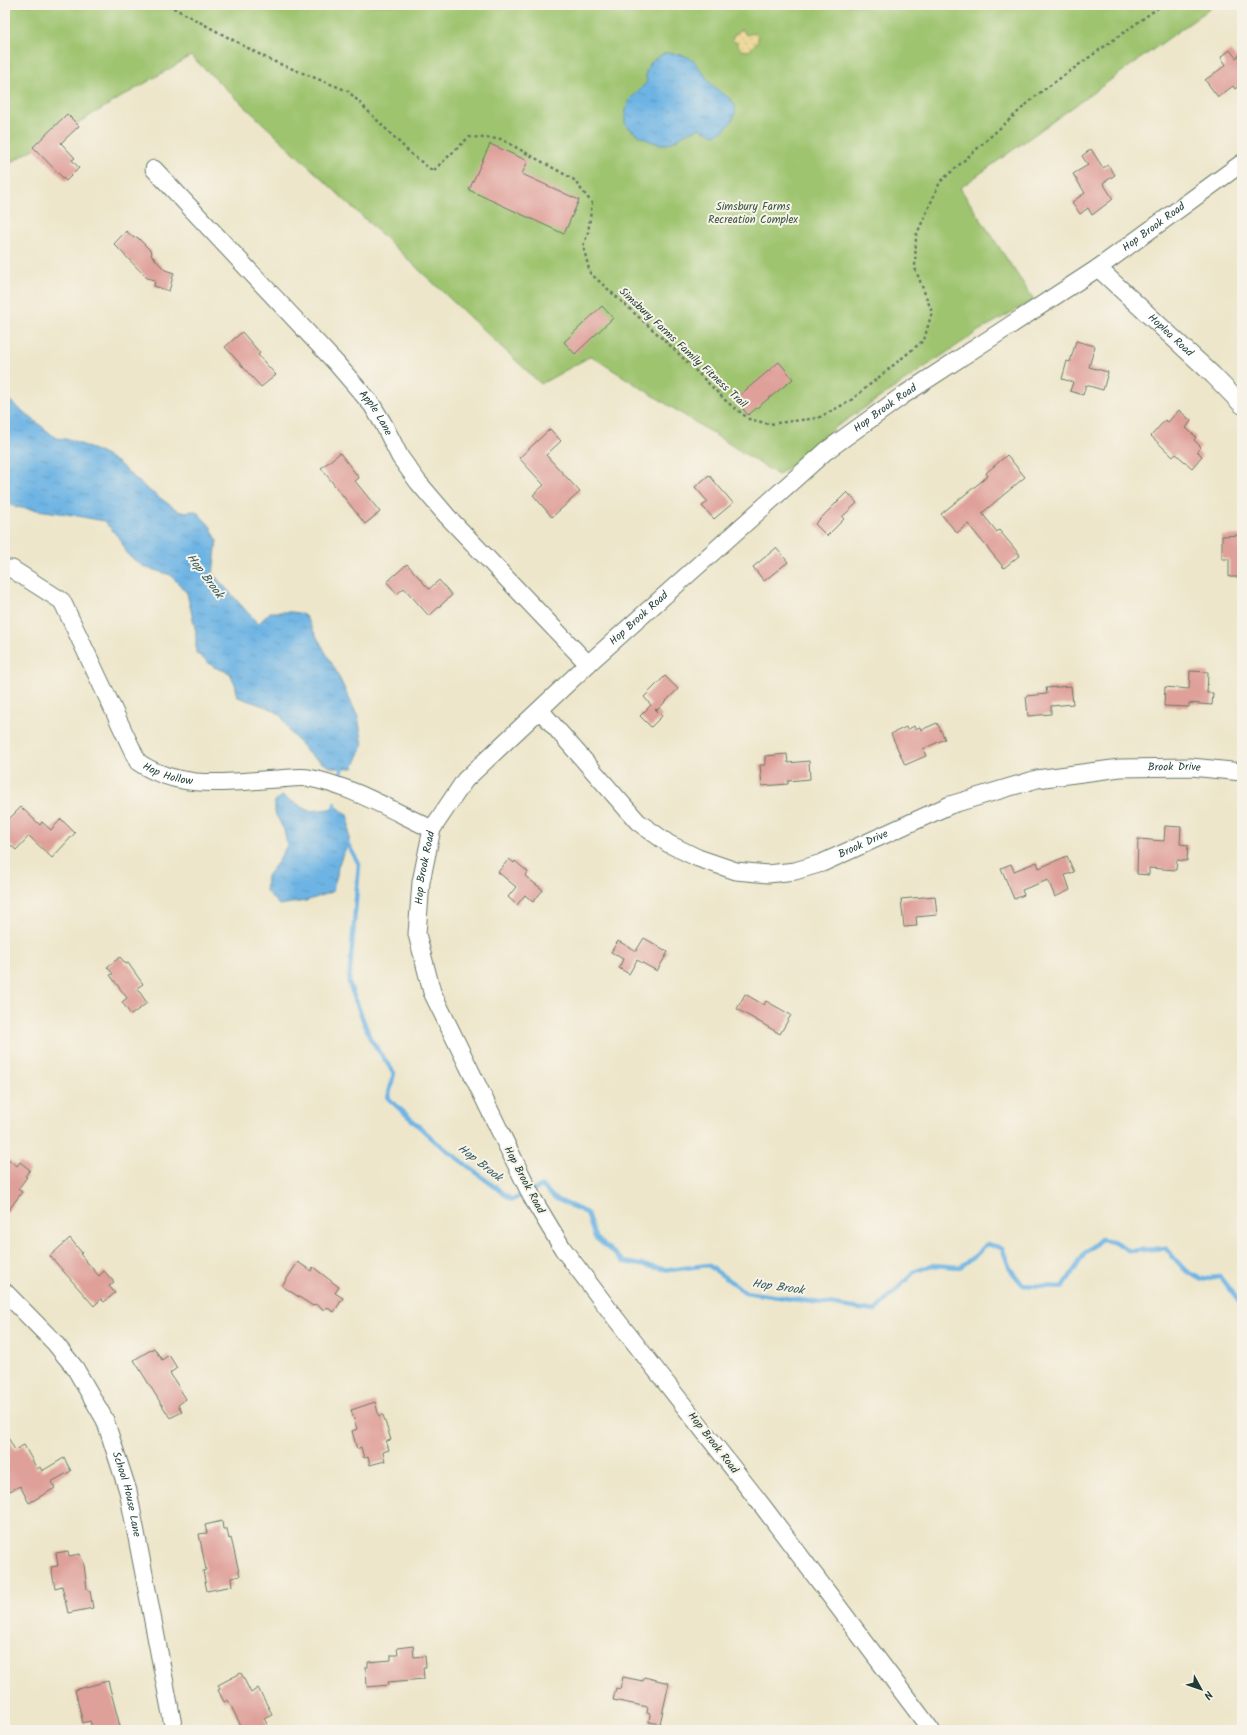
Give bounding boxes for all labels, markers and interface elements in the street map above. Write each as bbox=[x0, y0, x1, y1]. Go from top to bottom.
park label: Simsbury Farms Recreation Complex bbox=[708, 198, 798, 229]
street label: Hop Brook Road bbox=[1118, 198, 1190, 256]
street label: Simsbury Farms Family Fitness Trail bbox=[615, 283, 752, 413]
street label: Hoplea Road bbox=[1143, 309, 1198, 362]
street label: Hop Brook Road bbox=[850, 379, 921, 437]
street label: Apple Lane bbox=[354, 386, 397, 439]
water label: Hop Brook bbox=[182, 549, 230, 604]
street label: Hop Brook Road bbox=[605, 587, 673, 650]
street label: Hop Hollow bbox=[139, 758, 195, 791]
street label: Brook Drive bbox=[1148, 758, 1202, 777]
street label: Brook Drive bbox=[835, 825, 891, 863]
street label: Hop Brook Road bbox=[410, 829, 440, 905]
water label: Hop Brook bbox=[454, 1139, 508, 1188]
street label: Hop Brook Road bbox=[499, 1143, 550, 1217]
water label: Hop Brook bbox=[751, 1274, 807, 1300]
street label: Hop Brook Road bbox=[683, 1408, 743, 1478]
street label: School House Lane bbox=[107, 1449, 146, 1539]
north arrow bbox=[1181, 1669, 1221, 1709]
text: N bbox=[1199, 1686, 1217, 1703]

